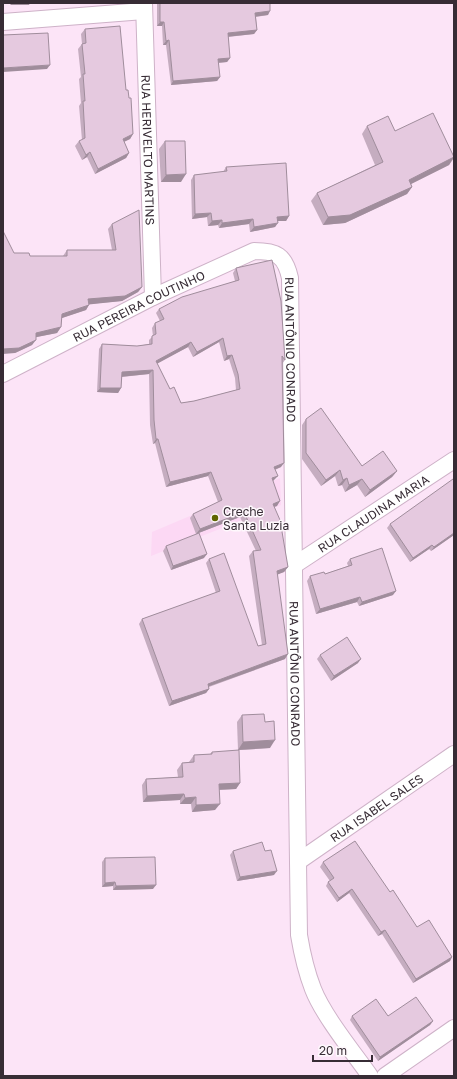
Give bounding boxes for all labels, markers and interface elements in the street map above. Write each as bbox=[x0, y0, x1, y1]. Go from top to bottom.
street label: RUA HERIVELTO MARTINS bbox=[139, 74, 158, 226]
street label: RUA PEREIRA COUTINHO bbox=[70, 267, 207, 344]
street label: RUA ANTÔNIO CONRADO bbox=[282, 277, 299, 422]
street label: RUA CLAUDINA MARIA bbox=[315, 471, 432, 555]
place label: Creche Santa Luzia bbox=[223, 504, 289, 533]
marker: Creche Santa Luzia bbox=[210, 513, 220, 523]
street label: RUA ANTÔNIO CONRADO bbox=[287, 601, 304, 746]
street label: RUA ISABEL SALES bbox=[327, 770, 426, 845]
scale bar bbox=[313, 1037, 372, 1063]
text: 20 m bbox=[319, 1043, 347, 1058]

